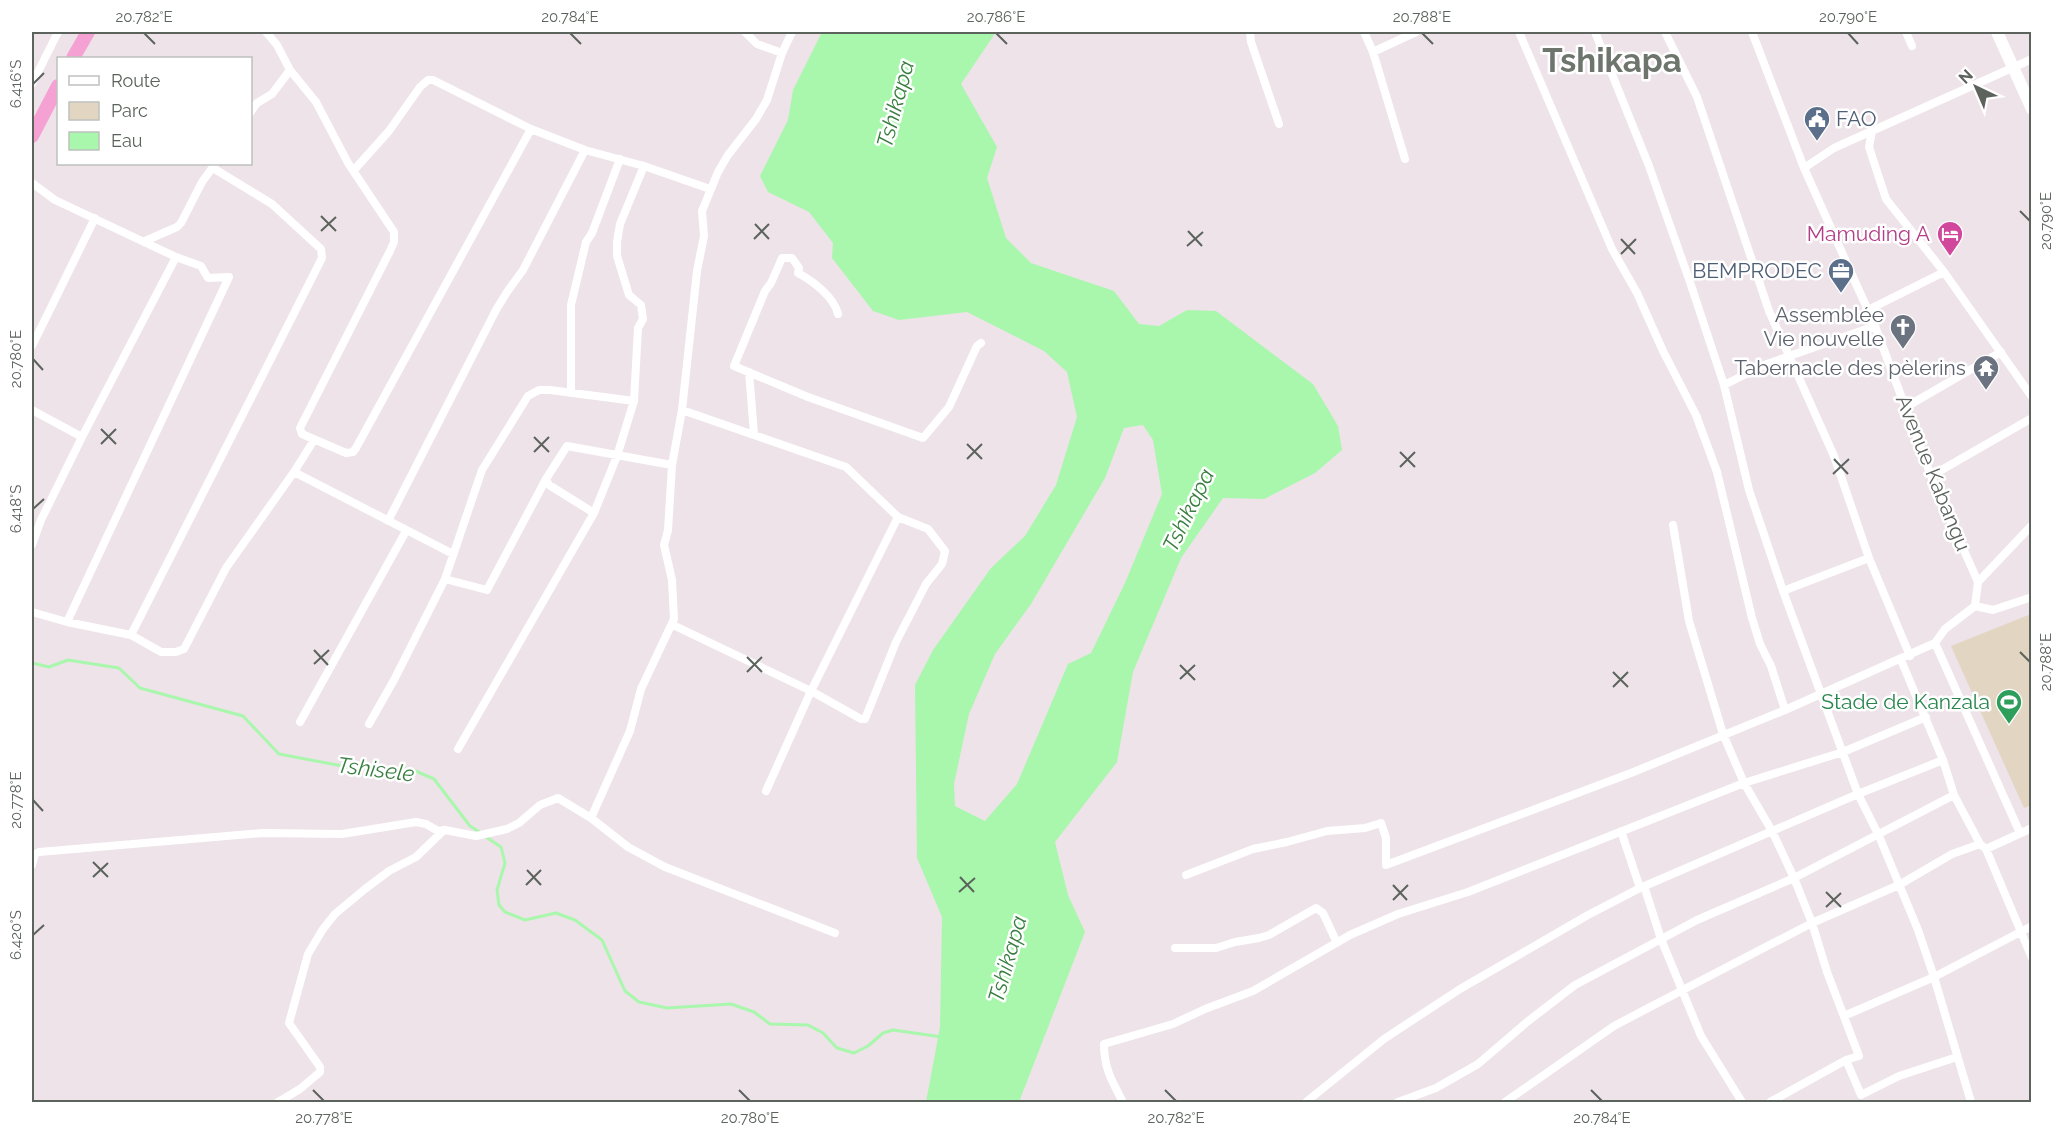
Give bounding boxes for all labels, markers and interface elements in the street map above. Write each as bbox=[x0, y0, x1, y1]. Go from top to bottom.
text: 20.782°E bbox=[115, 8, 173, 26]
text: 20.784°E bbox=[541, 8, 599, 26]
text: 20.786°E bbox=[967, 8, 1025, 26]
text: 20.788°E bbox=[1393, 8, 1451, 26]
text: 20.790°E bbox=[1819, 8, 1877, 26]
district label: Tshikapa bbox=[1542, 41, 1682, 80]
legend bbox=[57, 57, 252, 165]
north arrow bbox=[1946, 57, 2006, 117]
water label: Tshikapa bbox=[871, 58, 919, 150]
text: 6.416°S bbox=[7, 60, 25, 108]
text: N bbox=[1955, 65, 1977, 88]
text: Route bbox=[111, 70, 161, 91]
text: Parc bbox=[111, 100, 148, 121]
public building icon: FAO bbox=[1802, 104, 1832, 142]
place label: FAO bbox=[1836, 106, 1877, 131]
text: Eau bbox=[111, 130, 142, 151]
text: 20.790°E bbox=[2037, 192, 2055, 250]
hotel icon: Mamuding A bbox=[1935, 219, 1965, 257]
place label: Mamuding A bbox=[1807, 221, 1930, 246]
office icon: BEMPRODEC bbox=[1826, 256, 1856, 294]
place label: BEMPRODEC bbox=[1692, 258, 1822, 283]
place label: Assemblée Vie nouvelle bbox=[1763, 302, 1884, 351]
church icon: Assemblée Vie nouvelle bbox=[1888, 312, 1918, 350]
text: 20.780°E bbox=[7, 330, 25, 388]
temple icon: Tabernacle des pèlerins bbox=[1971, 353, 2001, 391]
place label: Tabernacle des pèlerins bbox=[1734, 355, 1966, 380]
street label: Avenue Kabangu bbox=[1891, 391, 1976, 554]
water label: Tshikapa bbox=[1157, 464, 1219, 556]
text: 6.418°S bbox=[7, 485, 25, 533]
text: 20.788°E bbox=[2037, 633, 2055, 691]
sports icon: Stade de Kanzala bbox=[1994, 687, 2024, 725]
place label: Stade de Kanzala bbox=[1821, 689, 1990, 714]
water label: Tshisele bbox=[336, 751, 416, 787]
text: 20.778°E bbox=[7, 771, 25, 829]
text: 6.420°S bbox=[7, 910, 25, 960]
water label: Tshikapa bbox=[982, 913, 1032, 1005]
text: 20.778°E bbox=[295, 1109, 353, 1127]
text: 20.780°E bbox=[721, 1109, 779, 1127]
text: 20.782°E bbox=[1147, 1109, 1205, 1127]
text: 20.784°E bbox=[1573, 1109, 1631, 1127]

